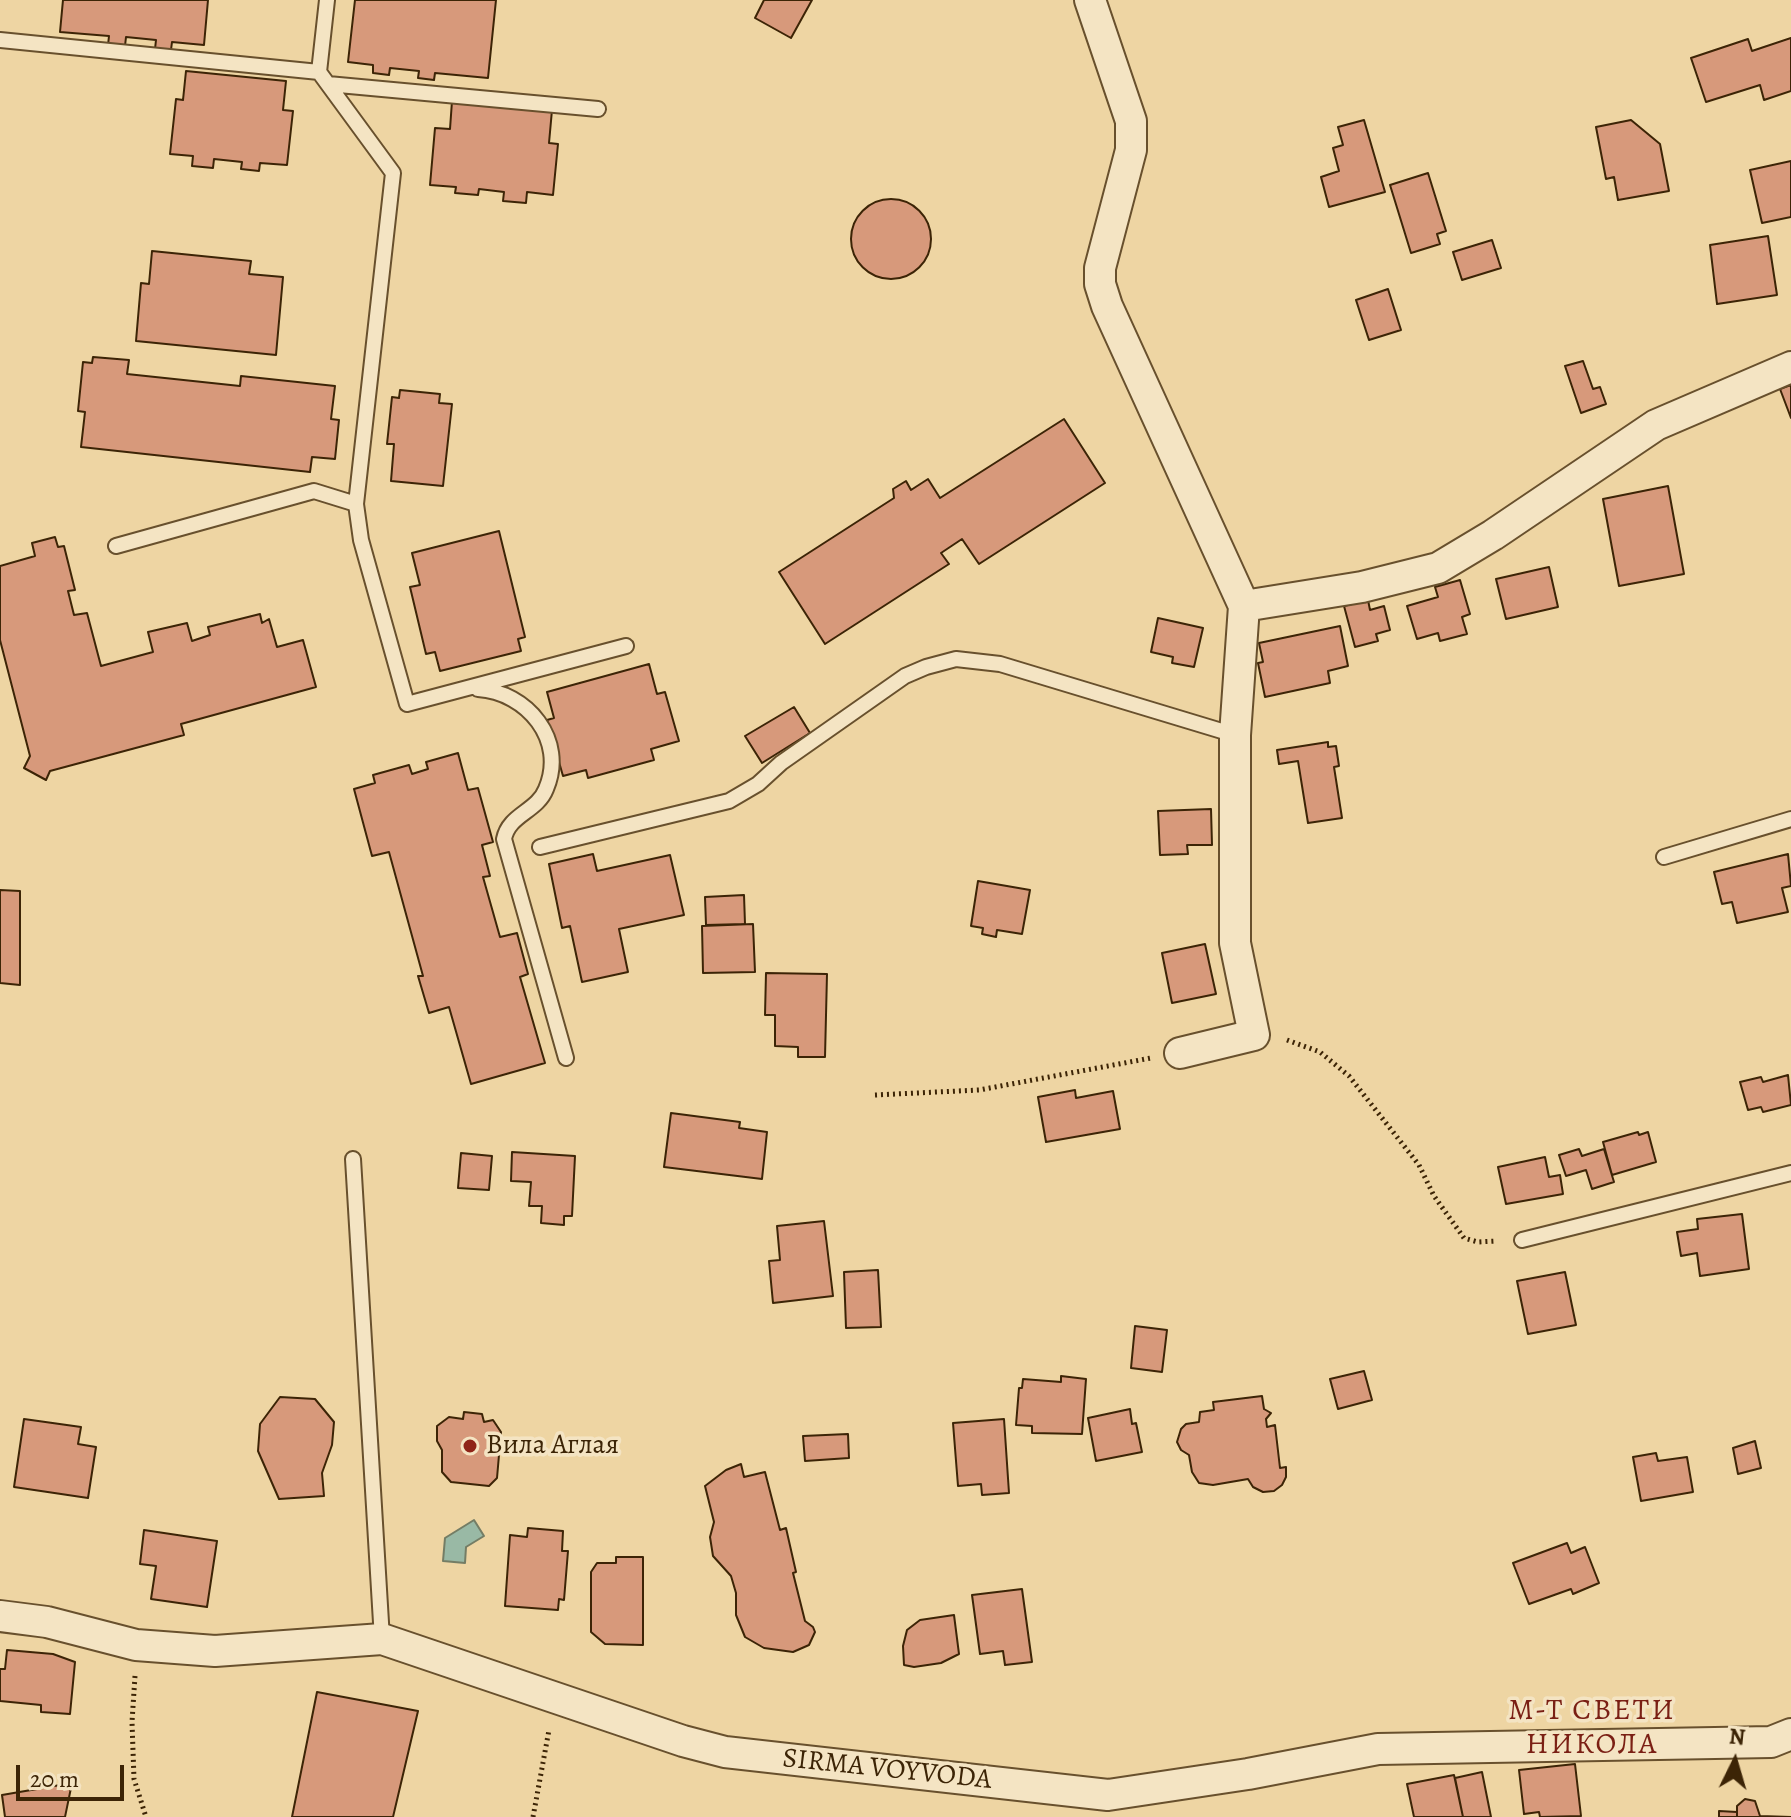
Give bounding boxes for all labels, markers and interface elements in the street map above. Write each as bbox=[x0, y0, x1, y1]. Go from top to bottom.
place label: Вила Аглая bbox=[486, 1429, 619, 1463]
marker: Вила Аглая bbox=[461, 1437, 479, 1455]
district label: М-Т СВЕТИ НИКОЛА bbox=[1508, 1694, 1676, 1764]
north arrow bbox=[1695, 1721, 1775, 1801]
text: N bbox=[1728, 1721, 1746, 1753]
street label: SIRMA VOYVODA bbox=[781, 1742, 993, 1798]
scale bar bbox=[20, 1749, 128, 1799]
text: 20 m bbox=[30, 1763, 79, 1795]

